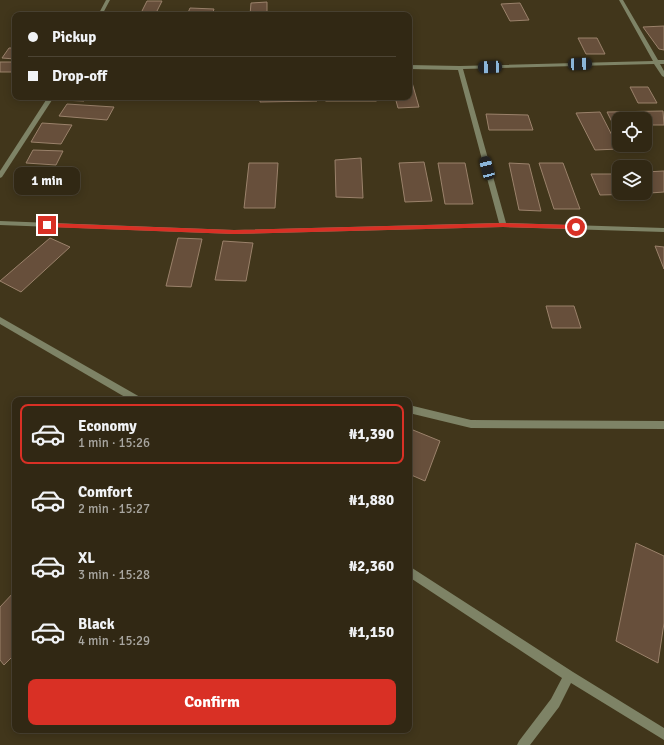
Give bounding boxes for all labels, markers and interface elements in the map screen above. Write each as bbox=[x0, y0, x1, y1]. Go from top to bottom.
text: Pickup bbox=[52, 28, 96, 46]
car bbox=[568, 58, 592, 70]
car bbox=[478, 61, 502, 73]
text: Drop-off bbox=[52, 67, 107, 85]
map controls bbox=[612, 112, 652, 200]
button: locate bbox=[612, 112, 652, 152]
car bbox=[478, 155, 496, 181]
button: layers bbox=[612, 160, 652, 200]
callout: 1 min bbox=[14, 167, 80, 195]
text: 1 min bbox=[31, 173, 63, 189]
route end bbox=[38, 216, 56, 234]
route start bbox=[567, 218, 585, 236]
icon: car bbox=[30, 416, 66, 452]
text: Economy bbox=[78, 417, 137, 435]
text: ₦1,390 bbox=[349, 425, 394, 443]
text: 1 min · 15:26 bbox=[78, 435, 150, 451]
icon: car bbox=[30, 482, 66, 518]
text: Comfort bbox=[78, 483, 132, 501]
text: ₦1,880 bbox=[349, 491, 394, 509]
text: 2 min · 15:27 bbox=[78, 501, 150, 517]
icon: car bbox=[30, 548, 66, 584]
text: XL bbox=[78, 549, 95, 567]
text: ₦2,360 bbox=[349, 557, 394, 575]
text: 3 min · 15:28 bbox=[78, 567, 150, 583]
icon: car bbox=[30, 614, 66, 650]
text: Black bbox=[78, 615, 115, 633]
text: ₦1,150 bbox=[349, 623, 394, 641]
text: 4 min · 15:29 bbox=[78, 633, 150, 649]
button: Confirm bbox=[28, 679, 396, 725]

